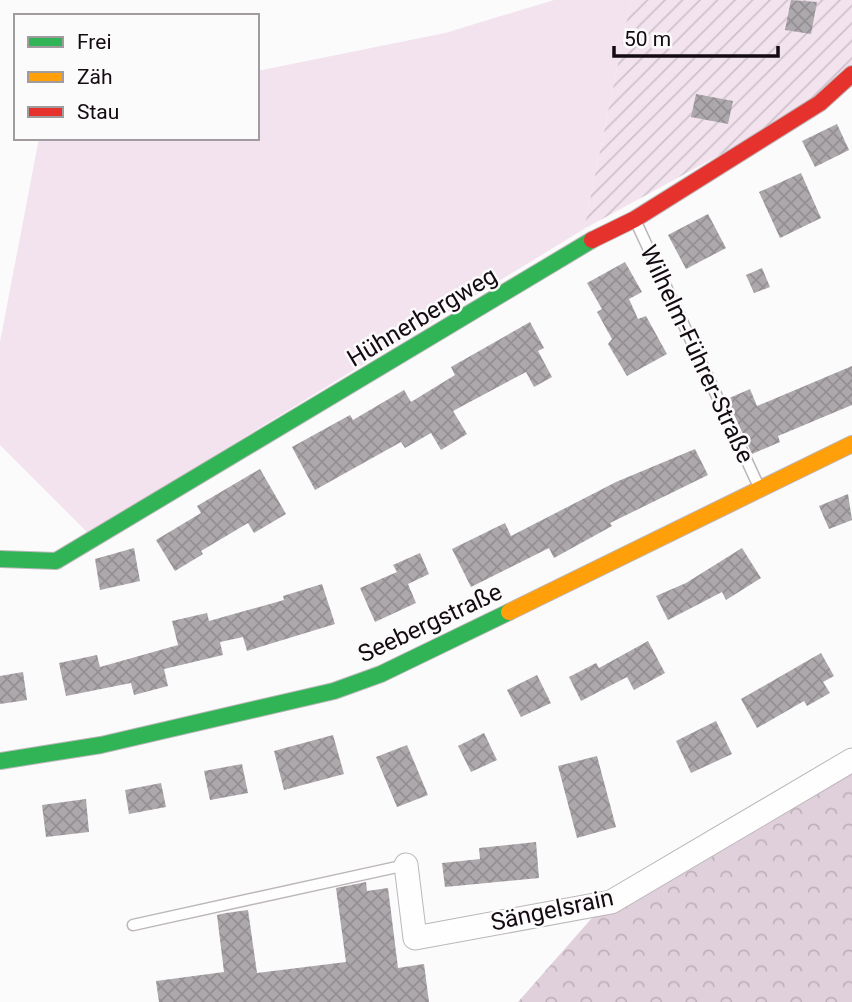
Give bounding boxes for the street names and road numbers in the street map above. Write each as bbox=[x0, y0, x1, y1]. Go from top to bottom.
street label: Wilhelm-Führer-Straße bbox=[634, 241, 760, 467]
street label: Hühnerbergweg bbox=[342, 261, 502, 373]
street label: Seebergstraße bbox=[354, 578, 506, 668]
street label: Sängelsrain bbox=[488, 883, 616, 937]

